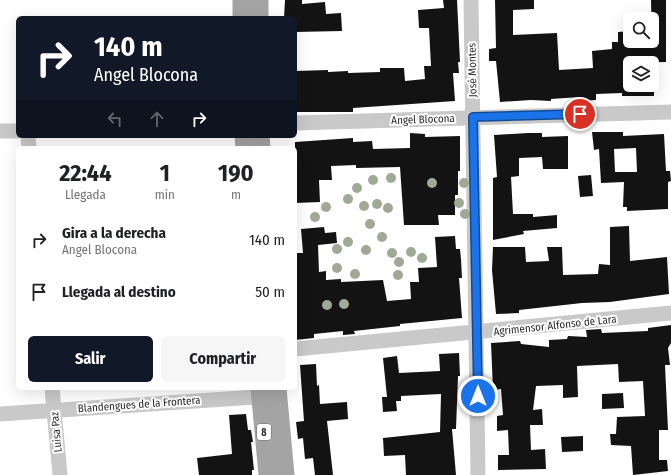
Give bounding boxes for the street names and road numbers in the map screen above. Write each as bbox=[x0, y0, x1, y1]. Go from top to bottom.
street label: José Montes bbox=[466, 42, 479, 97]
street label: Angel Blocona bbox=[391, 112, 455, 127]
street label: Agrimensor Alfonso de Lara bbox=[493, 313, 617, 338]
street label: Blandengues de la Frontera bbox=[77, 394, 201, 415]
street label: Luisa Paz bbox=[48, 410, 65, 453]
road number: 8 bbox=[257, 424, 271, 440]

